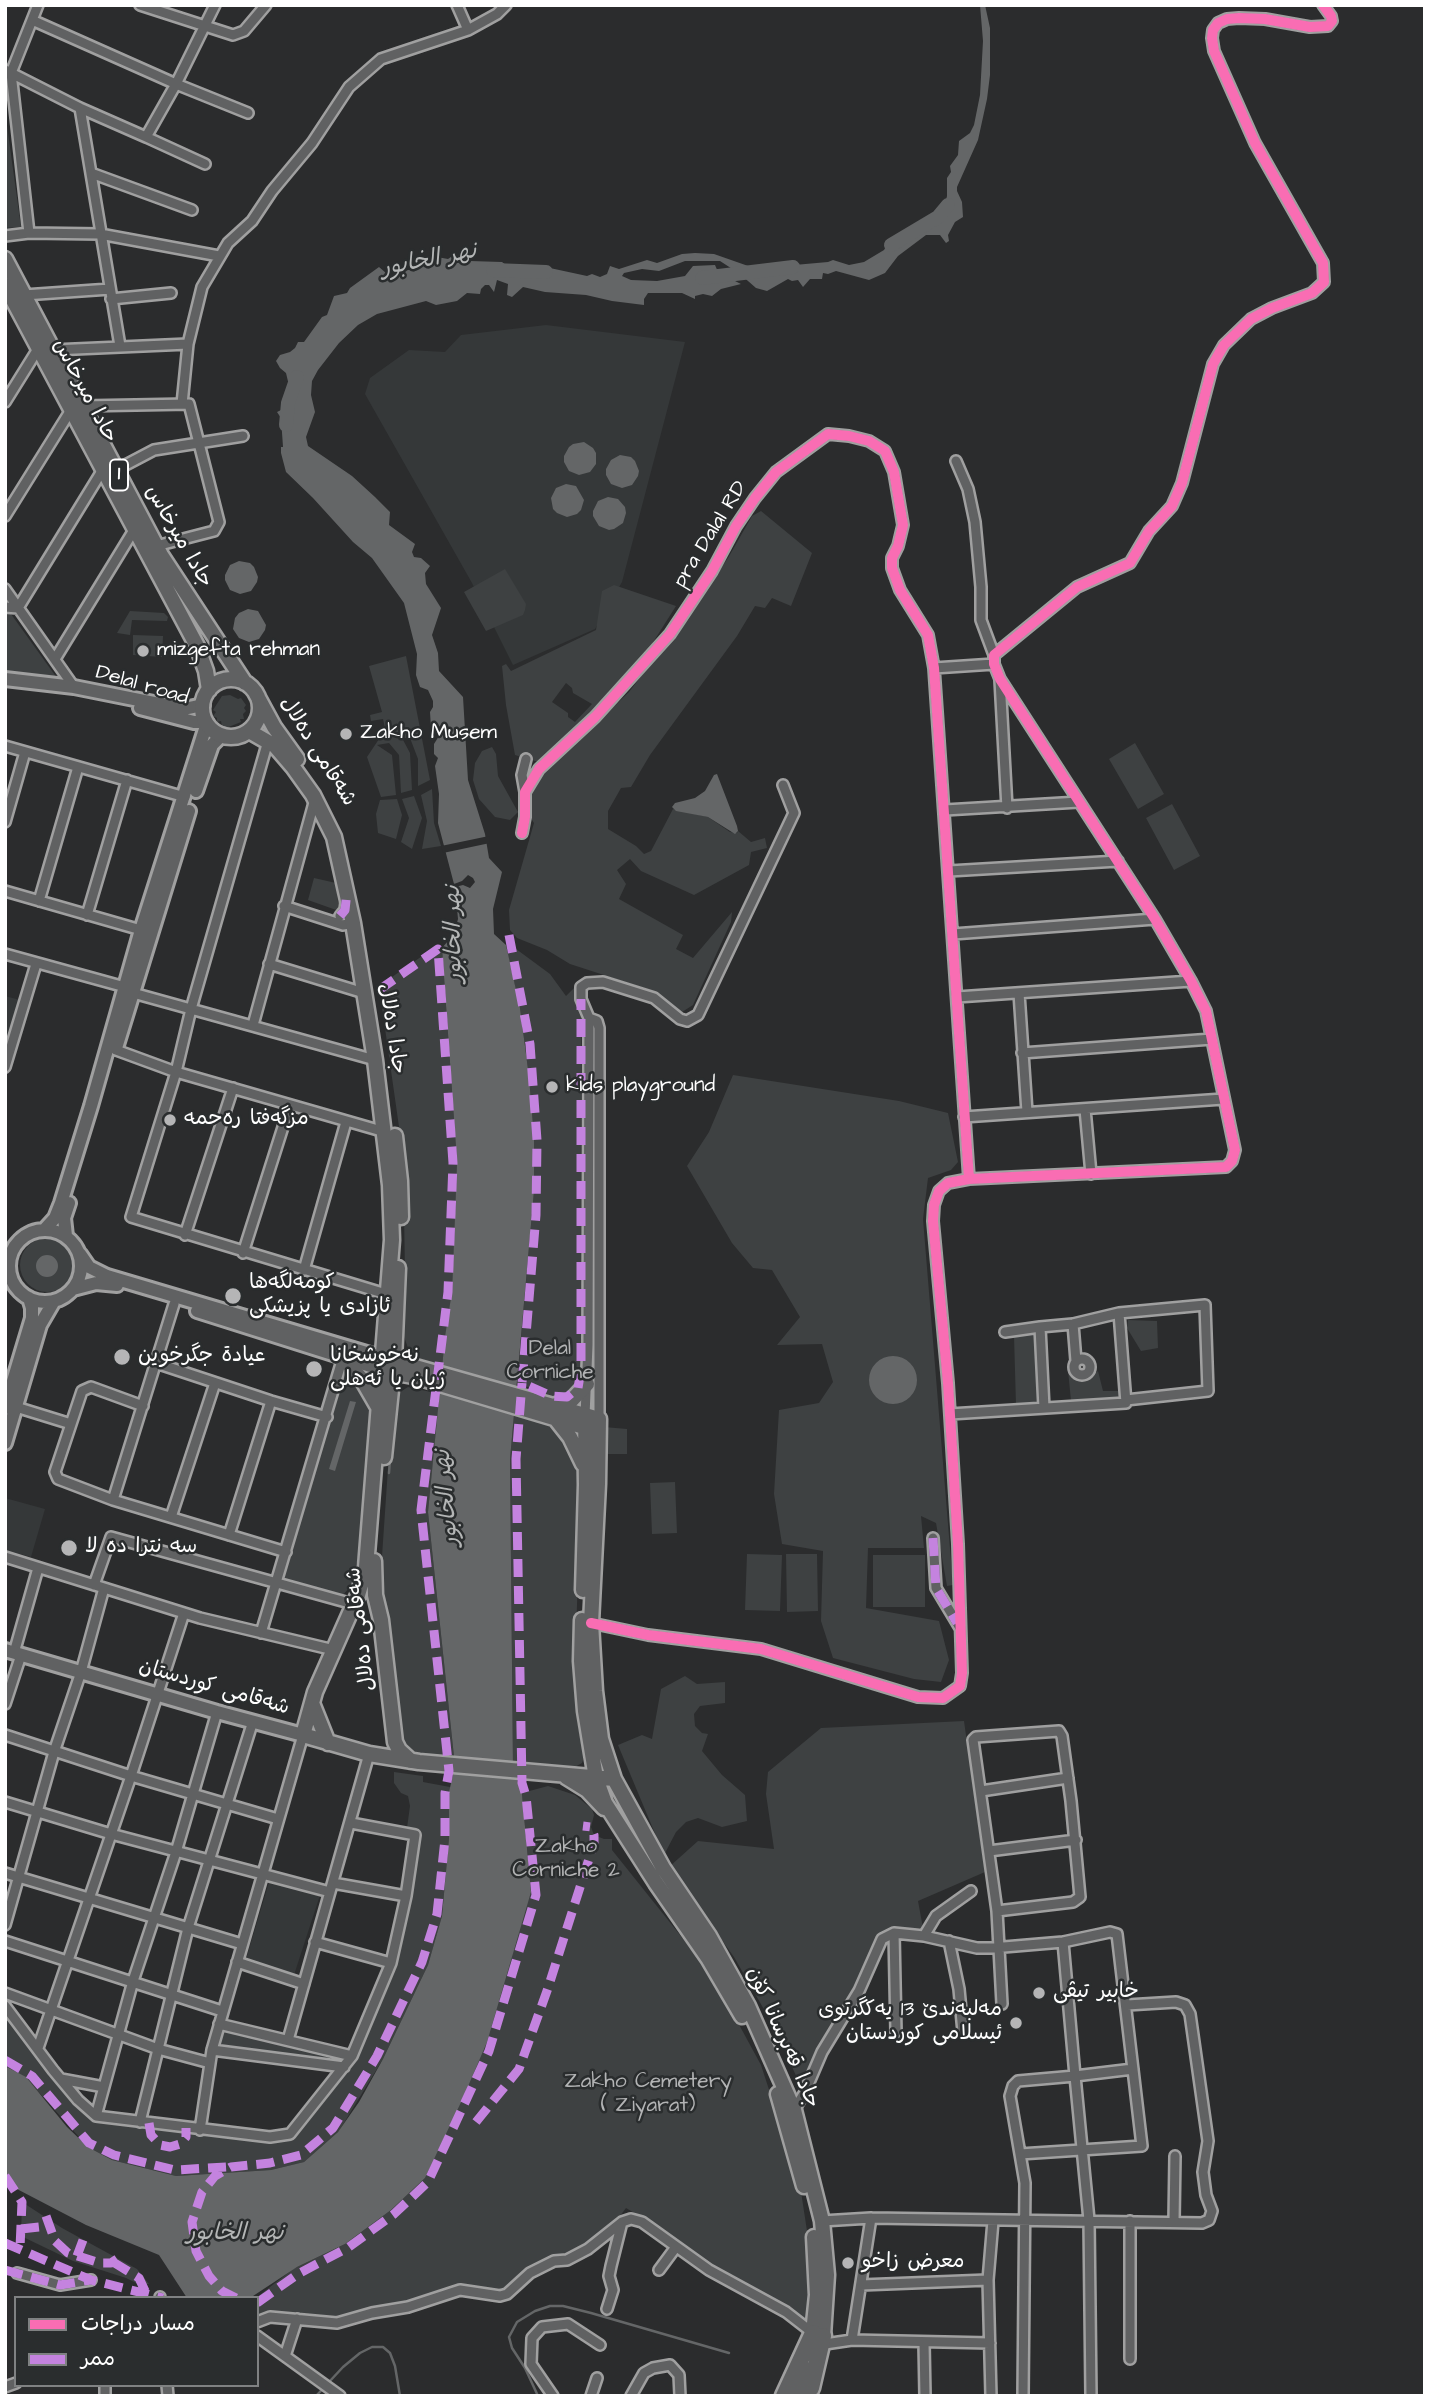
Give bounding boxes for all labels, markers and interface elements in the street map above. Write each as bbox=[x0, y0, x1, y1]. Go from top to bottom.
water label: نهر الخابور bbox=[379, 238, 479, 284]
street label: حادا ميرخاس bbox=[46, 335, 122, 447]
road number: 1 bbox=[110, 460, 128, 490]
street label: pra Dalal RD bbox=[668, 477, 754, 593]
street label: جادا ميرخاس bbox=[139, 481, 217, 593]
place label: mizgefta rehman bbox=[157, 638, 320, 664]
marker: mizgefta rehman bbox=[135, 643, 151, 659]
street label: Delal road bbox=[93, 661, 191, 711]
street label: شەقامی دەلال bbox=[273, 693, 361, 811]
place label: Zakho Musem bbox=[360, 721, 497, 747]
marker: Zakho Musem bbox=[338, 726, 354, 742]
water label: نهر الخابور bbox=[440, 885, 470, 983]
street label: جادا دەلال bbox=[371, 982, 411, 1076]
place label: kids playground bbox=[566, 1074, 715, 1100]
marker: kids playground bbox=[544, 1079, 560, 1095]
place label: مزگەفتا رەحمە bbox=[184, 1107, 309, 1133]
marker: مزگەفتا رەحمە bbox=[162, 1112, 178, 1128]
place label: کومەلگەھا ئازادی یا پزیشکی bbox=[249, 1271, 390, 1321]
marker: کومەلگەھا ئازادی یا پزیشکی bbox=[223, 1286, 243, 1306]
park label: Delal Corniche bbox=[507, 1337, 593, 1387]
place label: عيادة جگرخوين bbox=[138, 1344, 266, 1370]
place label: نەخوشخانا ژيان يا ئەهلى bbox=[330, 1344, 445, 1394]
marker: عيادة جگرخوين bbox=[112, 1347, 132, 1367]
marker: نەخوشخانا ژيان يا ئەهلى bbox=[304, 1359, 324, 1379]
water label: نهر الخابور bbox=[430, 1449, 466, 1547]
place label: سه نترا ده لا bbox=[85, 1535, 197, 1561]
marker: سه نترا ده لا bbox=[59, 1538, 79, 1558]
street label: شەقامی دەلال bbox=[342, 1566, 382, 1692]
street label: شەقامی کوردستان bbox=[136, 1654, 292, 1722]
park label: Zakho Corniche 2 bbox=[512, 1835, 620, 1885]
street label: جادا قەبرسانا کۆن bbox=[740, 1964, 824, 2112]
place label: خابیر تیڤی bbox=[1053, 1980, 1139, 2006]
marker: خابیر تیڤی bbox=[1031, 1985, 1047, 2001]
place label: مەلبەندێ 13 یەکگرتوی ئیسلامی کوردستان bbox=[818, 1998, 1002, 2048]
marker: مەلبەندێ 13 یەکگرتوی ئیسلامی کوردستان bbox=[1008, 2015, 1024, 2031]
park label: Zakho Cemetery ( Ziyarat) bbox=[564, 2070, 732, 2120]
water label: نهر الخابور bbox=[187, 2220, 283, 2248]
place label: معرض زاخو bbox=[862, 2250, 964, 2276]
marker: معرض زاخو bbox=[840, 2255, 856, 2271]
legend bbox=[14, 2296, 259, 2387]
text: مسار دراجات bbox=[81, 2309, 195, 2338]
text: ممر bbox=[81, 2344, 115, 2373]

